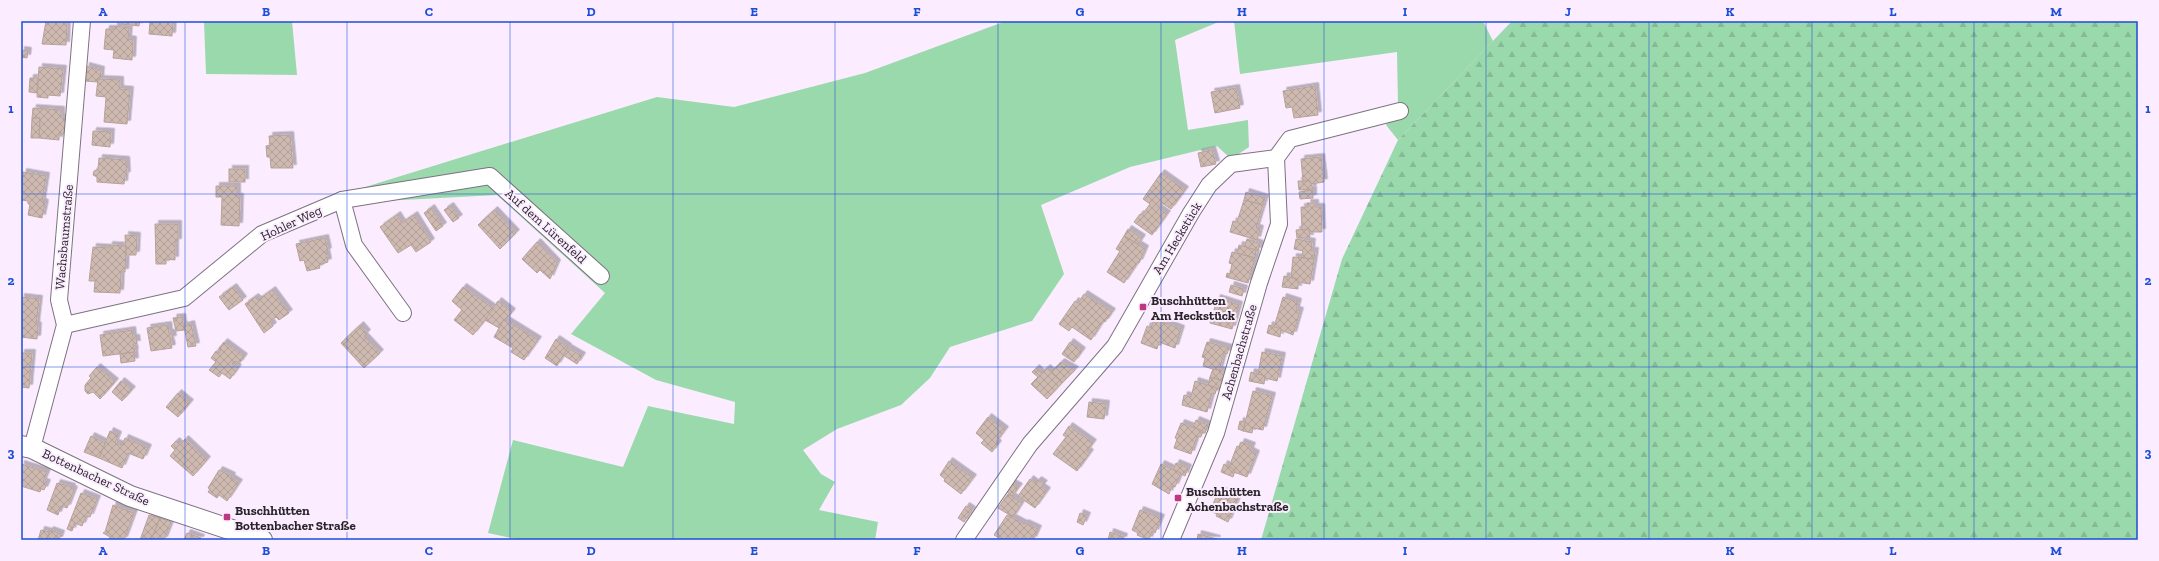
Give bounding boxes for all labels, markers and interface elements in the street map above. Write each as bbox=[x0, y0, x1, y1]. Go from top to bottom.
text: A bbox=[99, 4, 108, 19]
text: B bbox=[262, 4, 270, 19]
text: C bbox=[425, 4, 433, 19]
text: D bbox=[586, 4, 596, 19]
text: E bbox=[750, 4, 758, 19]
text: F bbox=[913, 4, 921, 19]
text: G bbox=[1076, 4, 1085, 19]
text: H bbox=[1237, 4, 1247, 19]
text: I bbox=[1403, 4, 1408, 19]
text: J bbox=[1565, 4, 1571, 19]
text: K bbox=[1726, 4, 1735, 19]
text: L bbox=[1889, 4, 1897, 19]
text: M bbox=[2050, 4, 2062, 19]
text: 1 bbox=[8, 101, 14, 116]
text: 1 bbox=[2145, 101, 2151, 116]
street label: Wachsbaumstraße bbox=[52, 184, 76, 290]
street label: Auf dem Lürenfeld bbox=[502, 186, 590, 266]
street label: Am Heckstück bbox=[1150, 199, 1205, 277]
street label: Hohler Weg bbox=[258, 202, 324, 244]
text: 2 bbox=[8, 273, 15, 288]
text: 2 bbox=[2145, 273, 2152, 288]
place label: Buschhütten Am Heckstück bbox=[1151, 293, 1235, 323]
marker: Buschhütten Am Heckstück bbox=[1138, 302, 1148, 312]
street label: Achenbachstraße bbox=[1218, 303, 1260, 401]
text: 3 bbox=[8, 445, 15, 460]
text: 3 bbox=[2145, 445, 2152, 460]
street label: Bottenbacher Straße bbox=[40, 446, 152, 508]
place label: Buschhütten Achenbachstraße bbox=[1186, 484, 1289, 514]
marker: Buschhütten Achenbachstraße bbox=[1173, 493, 1183, 503]
place label: Buschhütten Bottenbacher Straße bbox=[235, 503, 357, 533]
marker: Buschhütten Bottenbacher Straße bbox=[222, 512, 232, 522]
text: A bbox=[99, 543, 108, 558]
text: B bbox=[262, 543, 270, 558]
text: C bbox=[425, 543, 433, 558]
text: D bbox=[586, 543, 596, 558]
text: E bbox=[750, 543, 758, 558]
text: F bbox=[913, 543, 921, 558]
text: G bbox=[1076, 543, 1085, 558]
text: H bbox=[1237, 543, 1247, 558]
text: I bbox=[1403, 543, 1408, 558]
text: J bbox=[1565, 543, 1571, 558]
text: K bbox=[1726, 543, 1735, 558]
text: L bbox=[1889, 543, 1897, 558]
text: M bbox=[2050, 543, 2062, 558]

